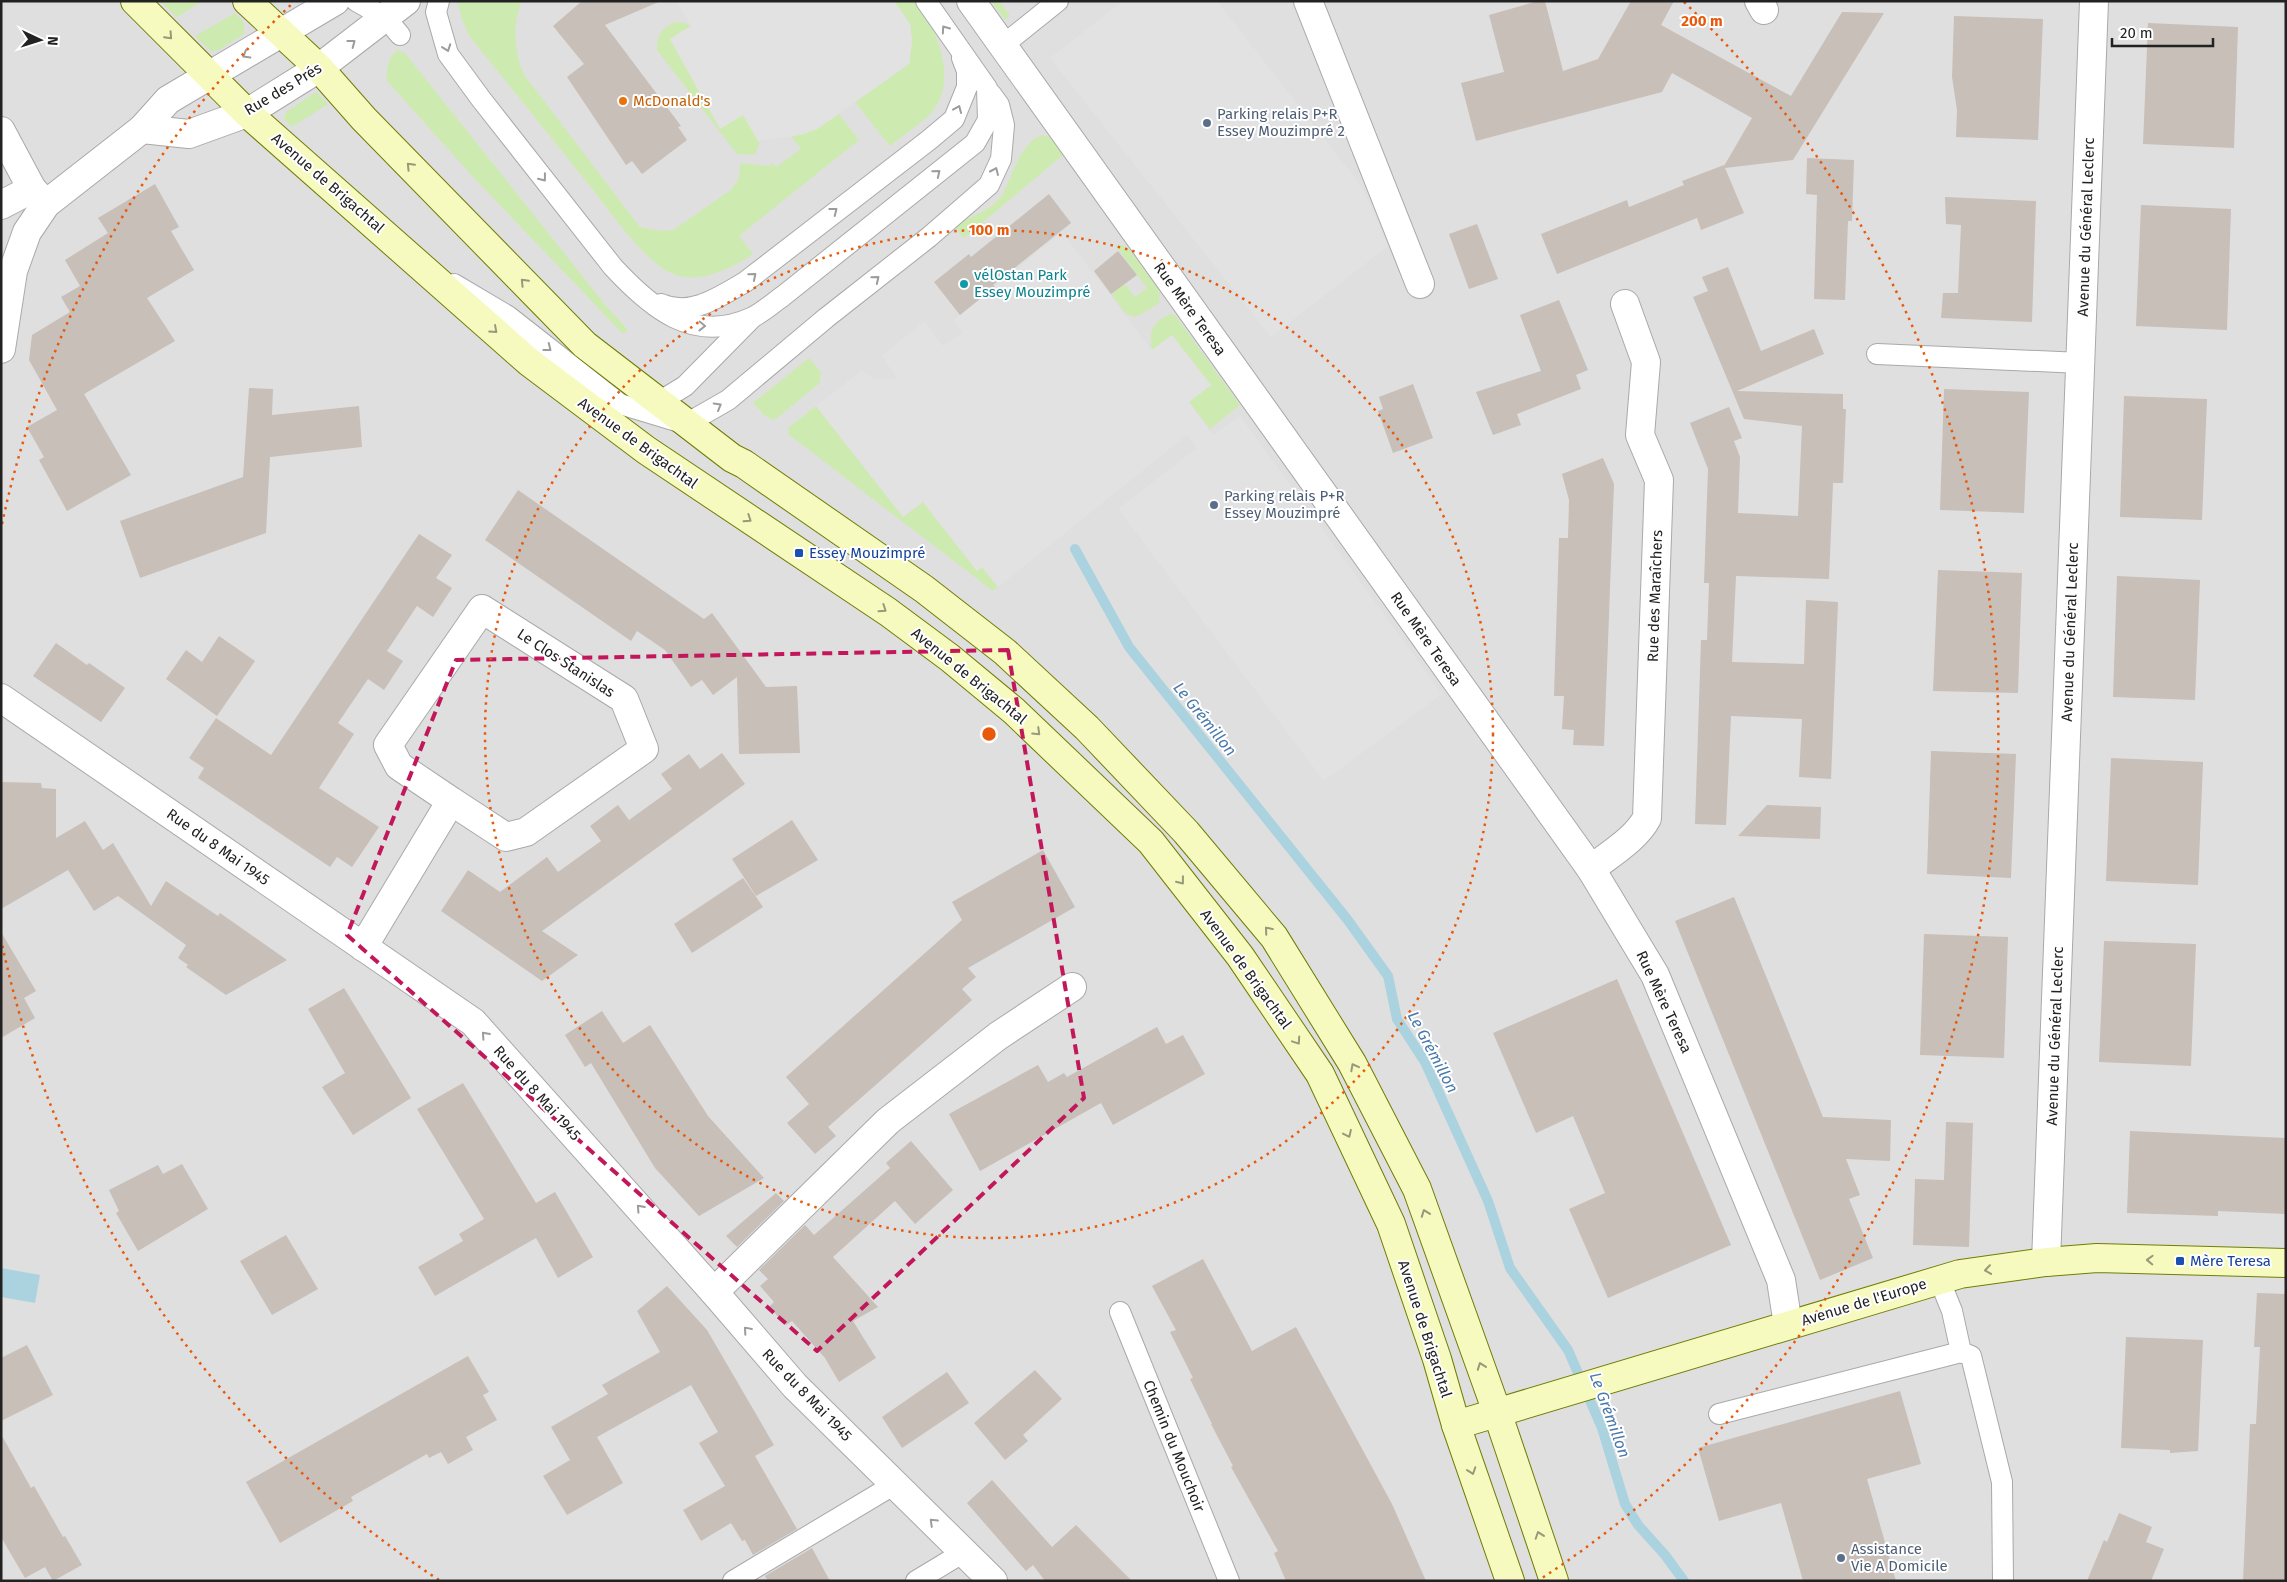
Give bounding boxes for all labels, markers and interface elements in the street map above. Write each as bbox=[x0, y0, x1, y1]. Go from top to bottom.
text: 200 m bbox=[1681, 12, 1723, 30]
north arrow bbox=[15, 15, 65, 65]
scale bar bbox=[2112, 15, 2213, 47]
text: 20 m bbox=[2120, 24, 2153, 42]
one-way arrow bbox=[942, 25, 951, 34]
one-way arrow bbox=[163, 30, 172, 39]
text: N bbox=[44, 36, 61, 46]
one-way arrow bbox=[346, 40, 356, 49]
one-way arrow bbox=[441, 43, 451, 52]
one-way arrow bbox=[242, 48, 251, 58]
street label: Rue des Prés bbox=[241, 59, 325, 119]
place label: McDonald's bbox=[633, 92, 711, 110]
marker: McDonald's bbox=[617, 95, 629, 107]
one-way arrow bbox=[952, 105, 963, 114]
place label: Parking relais P+R Essey Mouzimpré 2 bbox=[1217, 105, 1345, 140]
marker: Parking relais P+R Essey Mouzimpré 2 bbox=[1201, 117, 1213, 129]
street label: Avenue de Brigachtal bbox=[268, 129, 388, 237]
street label: Avenue du Général Leclerc bbox=[2074, 137, 2098, 317]
one-way arrow bbox=[407, 162, 416, 171]
one-way arrow bbox=[989, 167, 1000, 176]
one-way arrow bbox=[931, 171, 940, 179]
one-way arrow bbox=[538, 172, 546, 181]
one-way arrow bbox=[828, 209, 837, 217]
text: 100 m bbox=[969, 221, 1009, 239]
street label: Rue Mère Teresa bbox=[1150, 259, 1230, 359]
place label: vélOstan Park Essey Mouzimpré bbox=[974, 266, 1091, 301]
one-way arrow bbox=[747, 273, 756, 281]
one-way arrow bbox=[870, 277, 879, 285]
marker: vélOstan Park Essey Mouzimpré bbox=[958, 278, 970, 290]
one-way arrow bbox=[521, 279, 530, 288]
one-way arrow bbox=[699, 321, 707, 331]
one-way arrow bbox=[488, 324, 497, 333]
one-way arrow bbox=[542, 342, 551, 350]
street label: Avenue de Brigachtal bbox=[575, 394, 702, 493]
one-way arrow bbox=[713, 402, 722, 412]
place label: Parking relais P+R Essey Mouzimpré bbox=[1224, 487, 1345, 522]
marker: Parking relais P+R Essey Mouzimpré bbox=[1208, 499, 1220, 511]
one-way arrow bbox=[742, 513, 752, 522]
street label: Rue des Maraîchers bbox=[1644, 530, 1666, 662]
street label: Avenue du Général Leclerc bbox=[2058, 542, 2082, 722]
place label: Essey Mouzimpré bbox=[809, 544, 926, 562]
marker: Essey Mouzimpré bbox=[793, 547, 805, 559]
street label: Rue Mère Teresa bbox=[1387, 588, 1465, 690]
one-way arrow bbox=[877, 603, 887, 612]
street label: Avenue de Brigachtal bbox=[908, 624, 1031, 728]
street label: Le Clos Stanislas bbox=[514, 625, 618, 701]
water label: Le Grémillon bbox=[1169, 678, 1241, 760]
centre of rings bbox=[980, 725, 998, 743]
one-way arrow bbox=[1031, 727, 1040, 736]
street label: Rue du 8 Mai 1945 bbox=[163, 805, 273, 889]
one-way arrow bbox=[1176, 875, 1184, 884]
street label: Avenue de Brigachtal bbox=[1197, 906, 1296, 1033]
one-way arrow bbox=[1265, 926, 1274, 935]
street label: Avenue du Général Leclerc bbox=[2043, 946, 2067, 1126]
street label: Rue Mère Teresa bbox=[1632, 948, 1696, 1056]
water label: Le Grémillon bbox=[1404, 1008, 1462, 1096]
one-way arrow bbox=[481, 1032, 490, 1041]
one-way arrow bbox=[1291, 1035, 1300, 1044]
street label: Rue du 8 Mai 1945 bbox=[490, 1042, 584, 1144]
one-way arrow bbox=[1350, 1064, 1360, 1073]
one-way arrow bbox=[1342, 1129, 1352, 1138]
one-way arrow bbox=[636, 1205, 645, 1214]
one-way arrow bbox=[1421, 1209, 1431, 1218]
place label: Mère Teresa bbox=[2190, 1252, 2271, 1270]
one-way arrow bbox=[2145, 1254, 2153, 1265]
marker: Mère Teresa bbox=[2174, 1255, 2186, 1267]
street label: Avenue de Brigachtal bbox=[1394, 1258, 1456, 1401]
one-way arrow bbox=[1983, 1264, 1991, 1275]
street label: Avenue de l'Europe bbox=[1799, 1274, 1929, 1330]
one-way arrow bbox=[744, 1327, 753, 1336]
street label: Rue du 8 Mai 1945 bbox=[758, 1345, 856, 1445]
one-way arrow bbox=[1477, 1362, 1487, 1371]
water label: Le Grémillon bbox=[1586, 1370, 1634, 1460]
street label: Chemin du Mouchoir bbox=[1139, 1377, 1209, 1515]
one-way arrow bbox=[1466, 1466, 1476, 1474]
one-way arrow bbox=[930, 1519, 939, 1528]
one-way arrow bbox=[1535, 1531, 1545, 1539]
place label: Assistance Vie A Domicile bbox=[1851, 1540, 1948, 1575]
marker: Assistance Vie A Domicile bbox=[1835, 1552, 1847, 1564]

